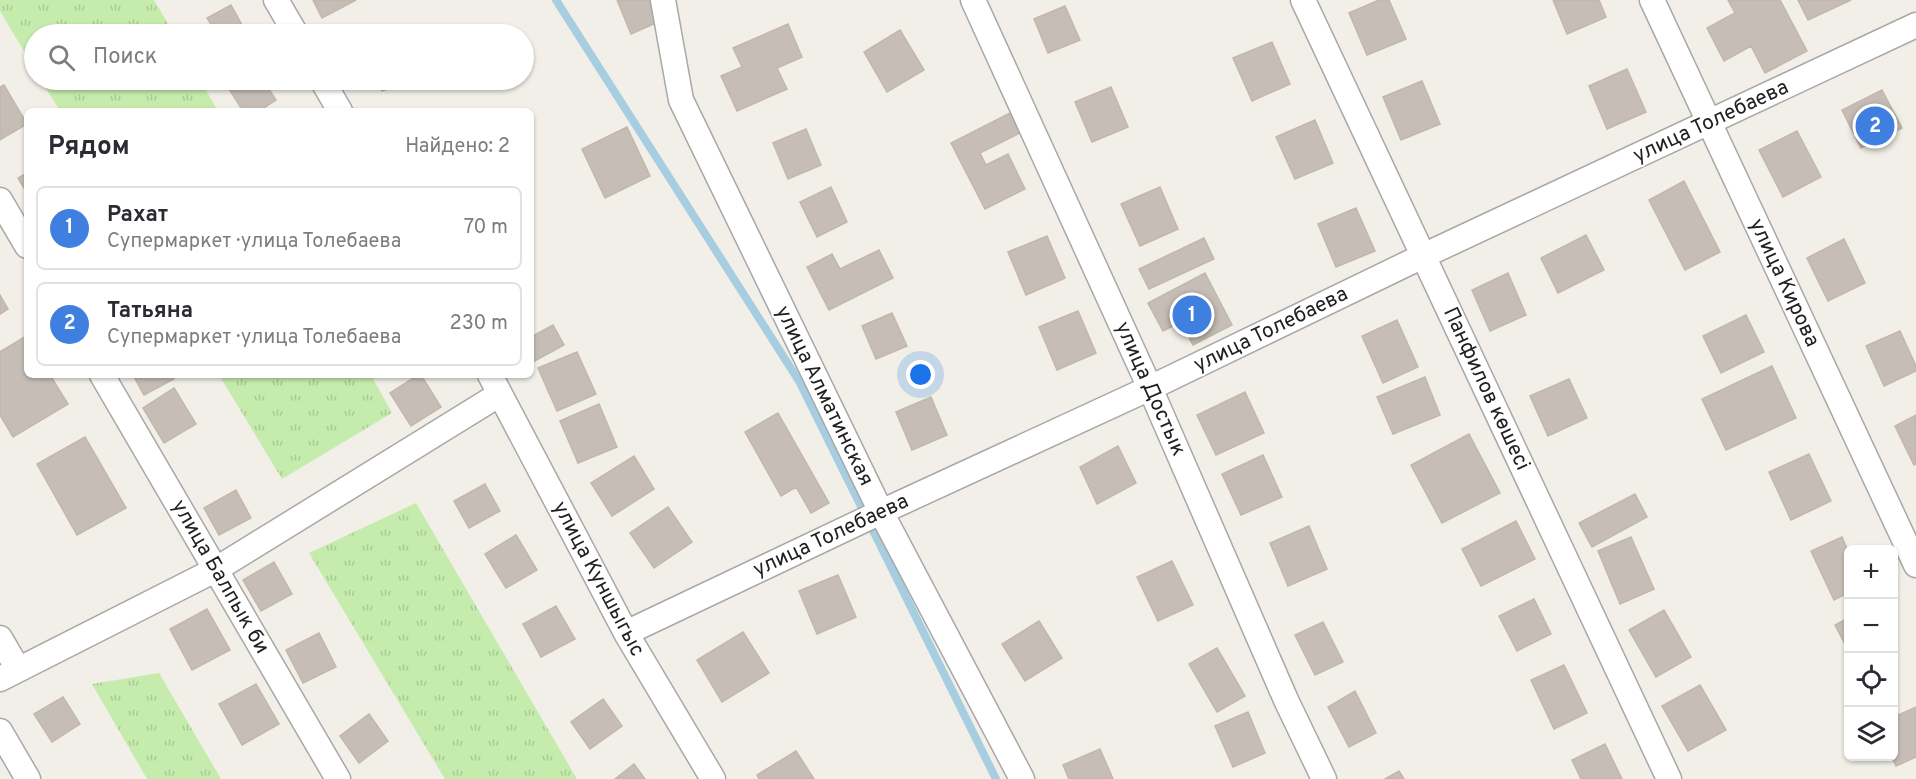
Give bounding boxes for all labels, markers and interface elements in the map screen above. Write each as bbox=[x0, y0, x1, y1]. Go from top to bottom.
search box bbox=[24, 24, 534, 90]
icon: search bbox=[45, 41, 78, 74]
text: Поиск bbox=[93, 44, 157, 71]
street label: улица Толебаева bbox=[1629, 74, 1793, 170]
pin: 2 bbox=[1856, 104, 1894, 148]
text: Рядом bbox=[48, 131, 130, 164]
text: Найдено: 2 bbox=[405, 134, 510, 160]
text: Рахат bbox=[107, 202, 168, 229]
text: 1 bbox=[66, 215, 74, 241]
text: 70 m bbox=[464, 215, 508, 241]
street label: улица Кирова bbox=[1743, 215, 1825, 351]
text: Супермаркет · улица Толебаева bbox=[107, 229, 401, 255]
street label: улица Толебаева bbox=[1189, 281, 1353, 379]
pin: 1 bbox=[1172, 292, 1212, 338]
text: Татьяна bbox=[107, 298, 193, 325]
street label: улица Алматинская bbox=[769, 301, 879, 491]
street label: Панфилов көшесі bbox=[1436, 303, 1536, 475]
text: 2 bbox=[63, 311, 76, 337]
text: 230 m bbox=[449, 311, 508, 337]
street label: улица Достык bbox=[1108, 318, 1192, 460]
text: Супермаркет · улица Толебаева bbox=[107, 325, 401, 351]
your location bbox=[906, 360, 935, 389]
street label: улица Толебаева bbox=[749, 488, 913, 584]
street label: улица Балпык би bbox=[165, 495, 275, 659]
street label: улица Куншыгыс bbox=[546, 497, 650, 661]
map controls bbox=[1844, 545, 1898, 761]
button: + bbox=[1844, 545, 1898, 599]
button: − bbox=[1844, 599, 1898, 653]
button: locate bbox=[1844, 653, 1898, 707]
button: layers bbox=[1844, 707, 1898, 761]

